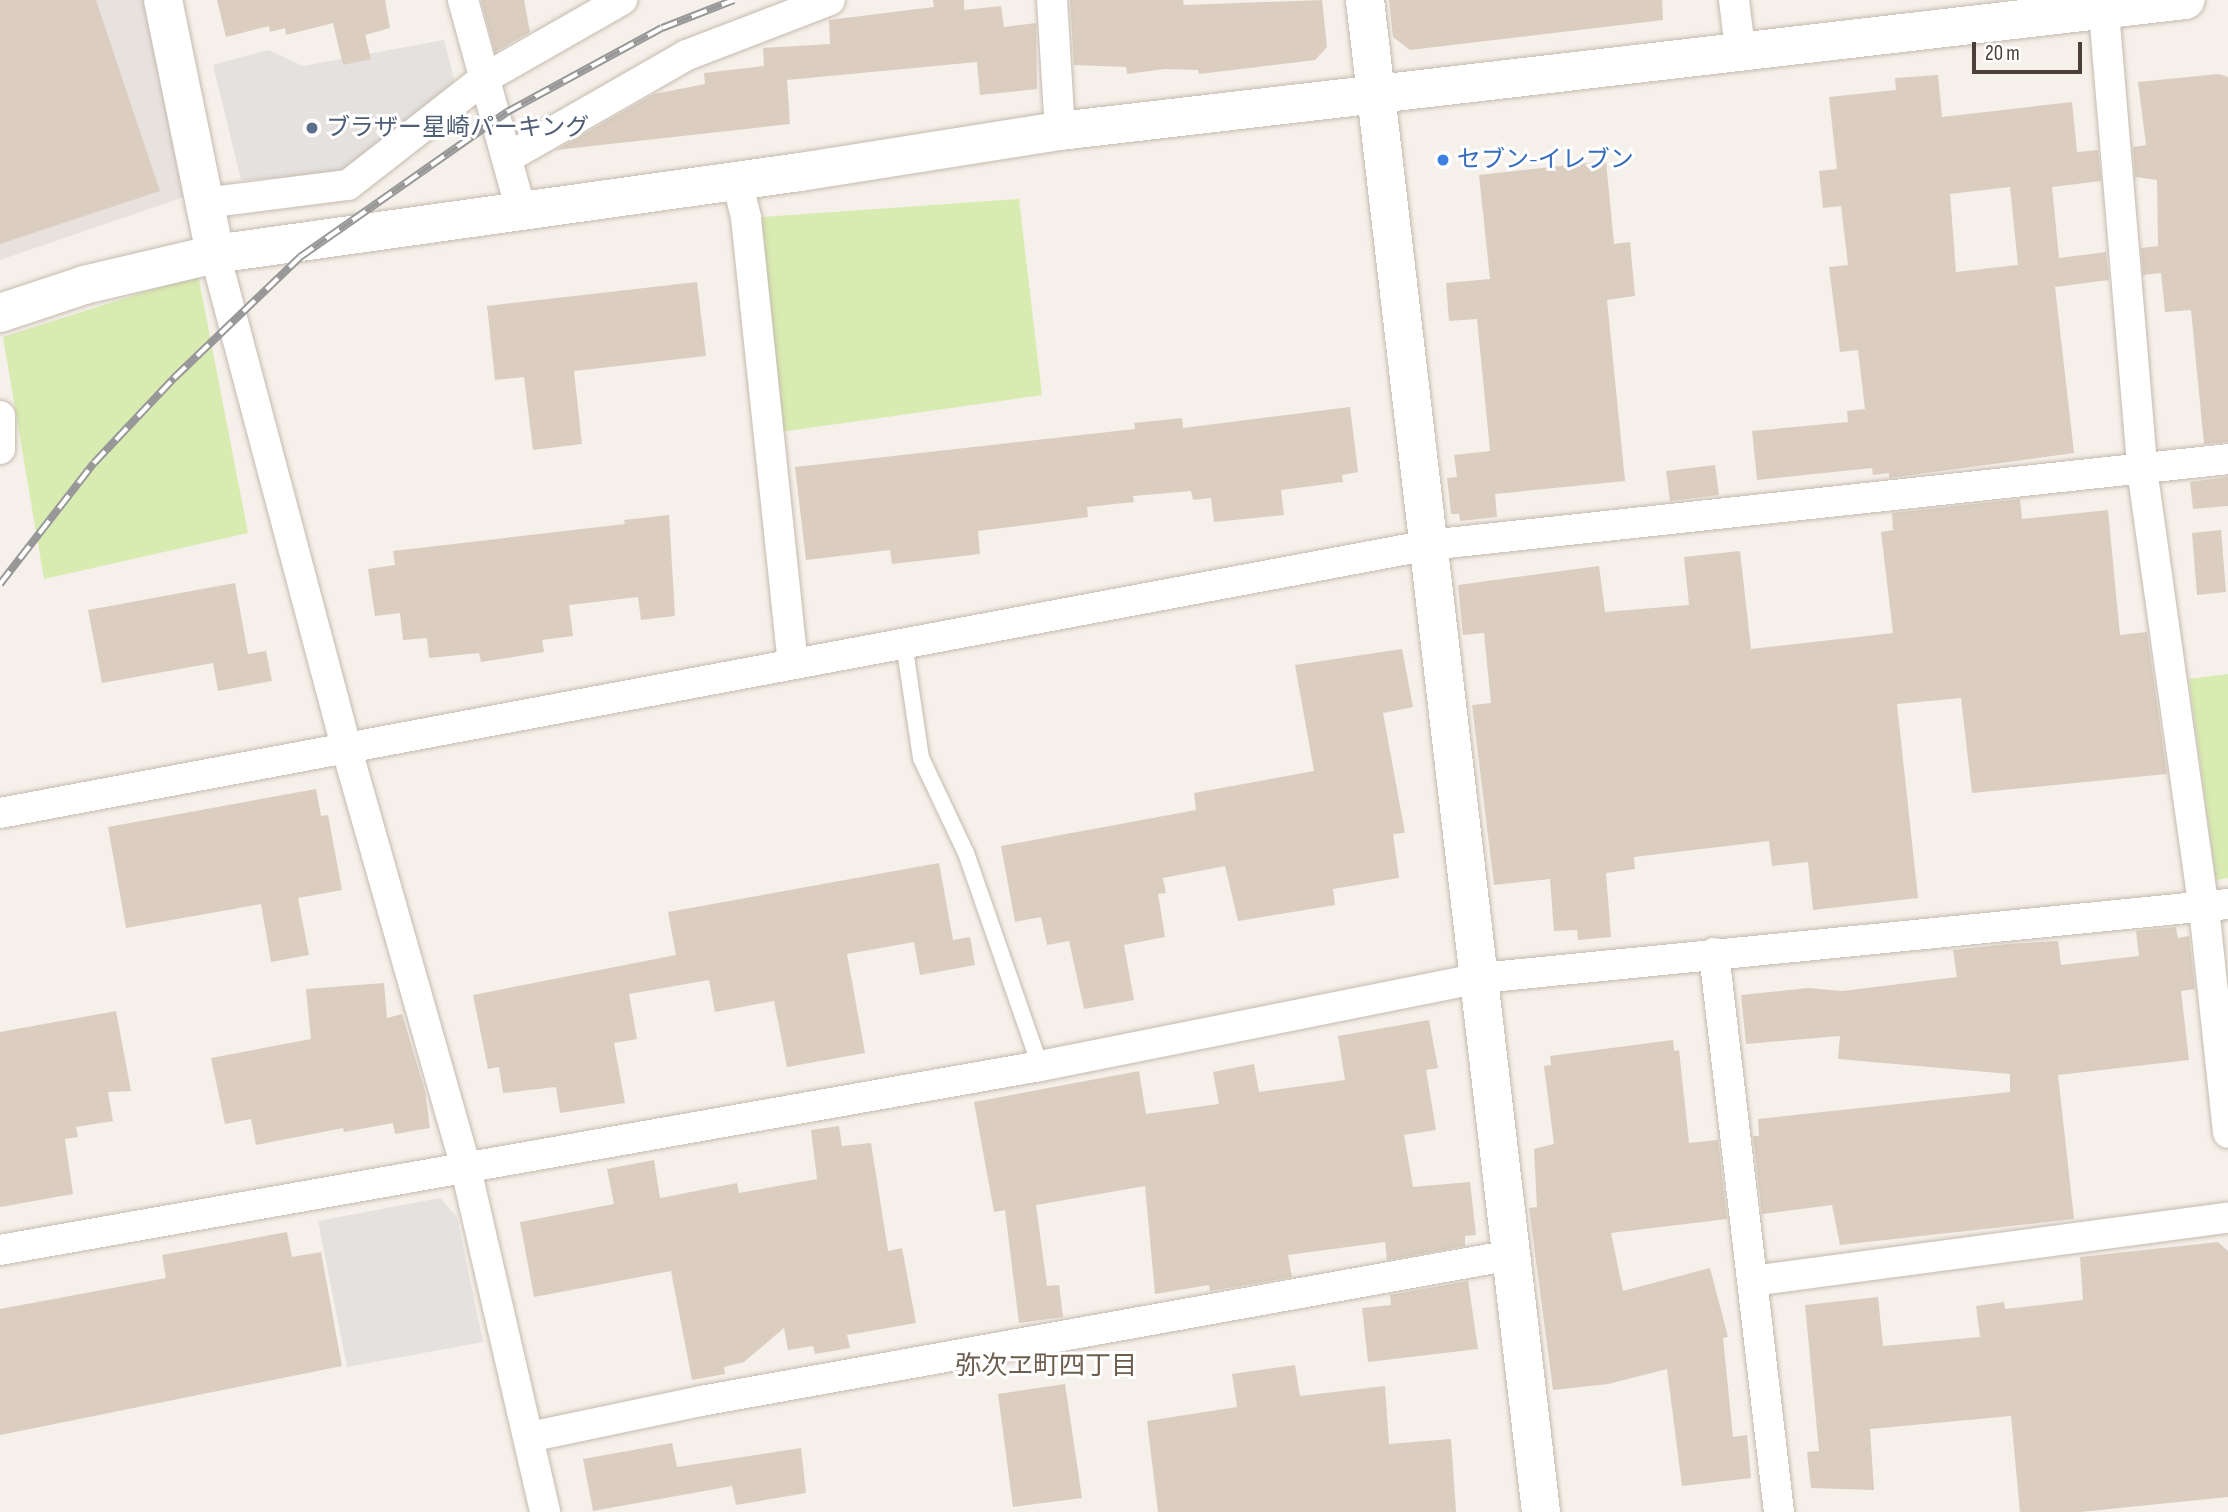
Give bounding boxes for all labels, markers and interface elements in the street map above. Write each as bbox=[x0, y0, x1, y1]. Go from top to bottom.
scale bar bbox=[1976, 28, 2086, 72]
text: 20 m bbox=[1985, 41, 2020, 66]
place label: ブラザー星崎パーキング bbox=[326, 114, 590, 142]
marker: ブラザー星崎パーキング bbox=[304, 120, 320, 136]
place label: セブン-イレブン bbox=[1457, 146, 1634, 174]
marker: セブン-イレブン bbox=[1435, 152, 1451, 168]
district label: 弥次ヱ町四丁目 bbox=[955, 1351, 1137, 1383]

